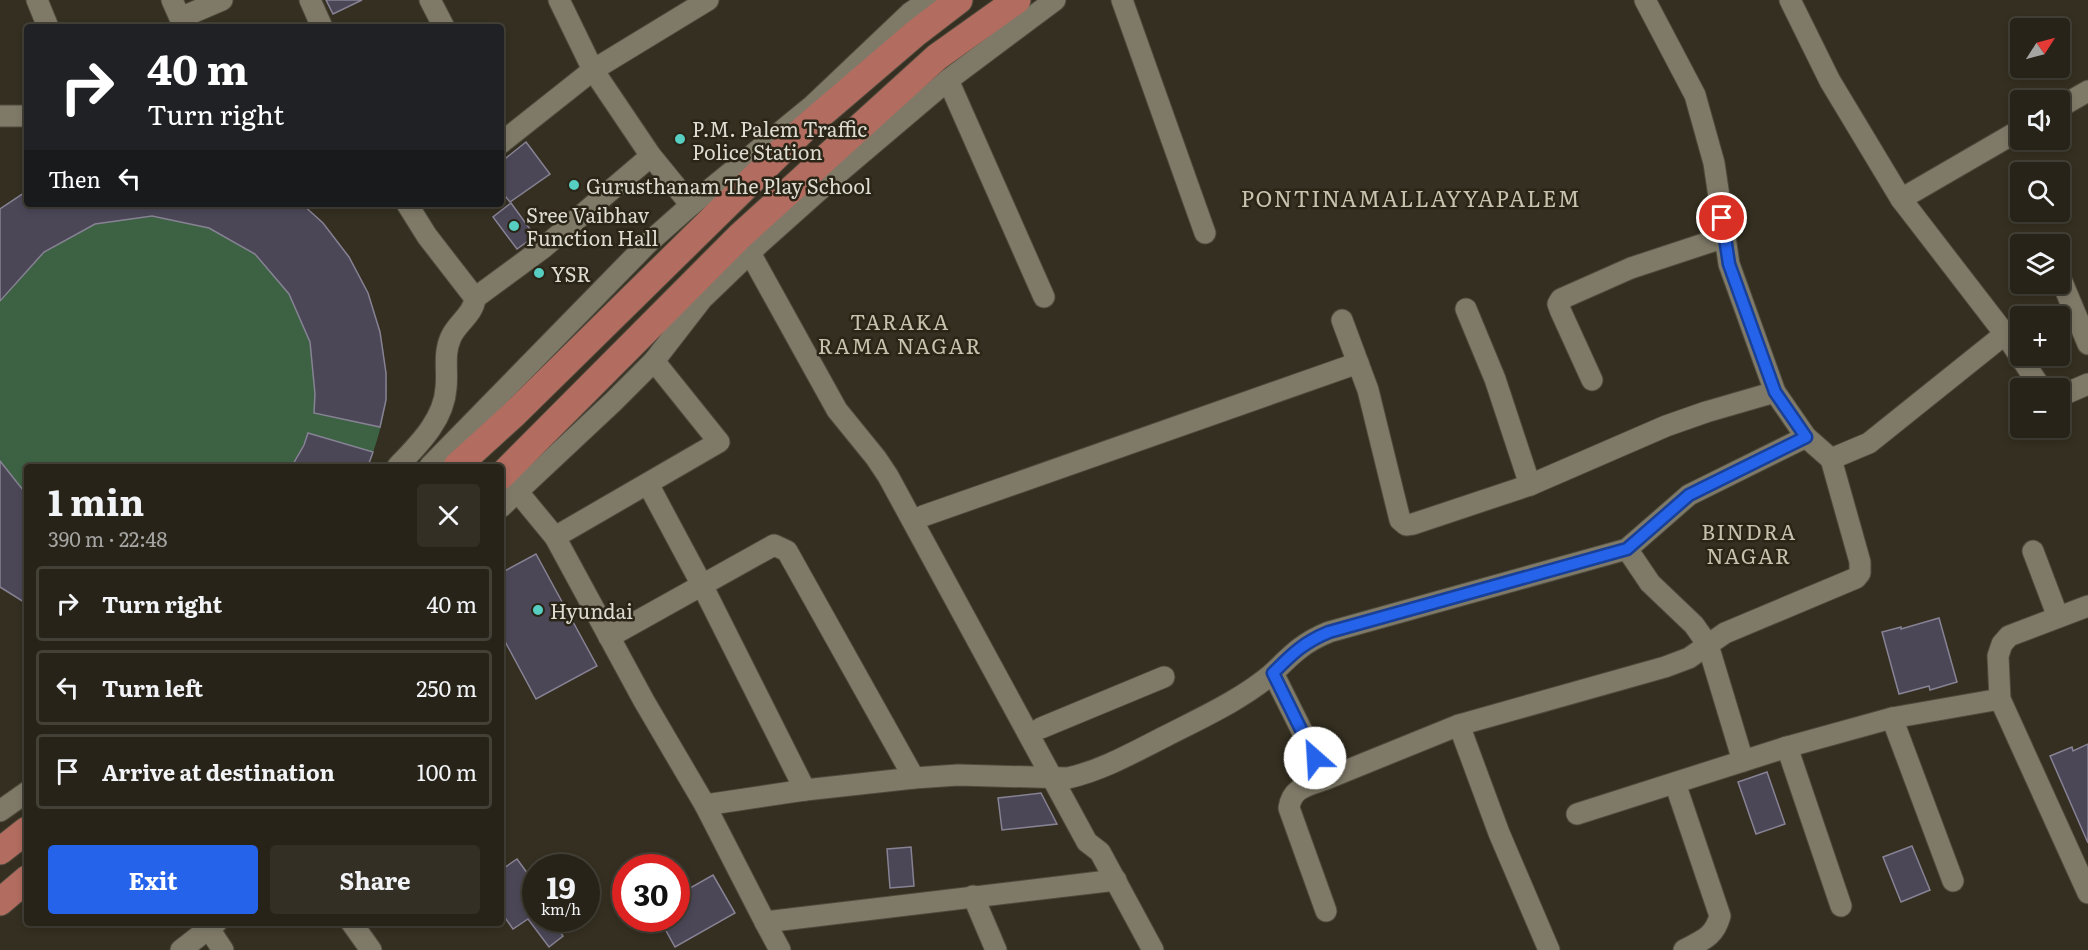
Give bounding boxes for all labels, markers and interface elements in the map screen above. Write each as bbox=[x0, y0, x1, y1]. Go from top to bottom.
north arrow bbox=[2010, 18, 2070, 78]
map controls bbox=[2010, 18, 2070, 438]
text: 40 m bbox=[147, 36, 248, 98]
icon: right bbox=[48, 48, 126, 126]
button: sound bbox=[2010, 90, 2070, 150]
text: Turn right bbox=[147, 93, 284, 133]
place label: P.M. Palem Traffic Police Station bbox=[692, 113, 867, 166]
marker: P.M. Palem Traffic Police Station bbox=[673, 132, 687, 146]
text: Then bbox=[48, 162, 101, 195]
icon: left bbox=[113, 162, 146, 195]
button: search bbox=[2010, 162, 2070, 222]
place label: Gurusthanam The Play School bbox=[586, 170, 872, 200]
marker: Gurusthanam The Play School bbox=[567, 178, 581, 192]
district label: PONTINAMALLAYYAPALEM bbox=[1241, 181, 1581, 214]
pin bbox=[1696, 192, 1747, 243]
place label: Sree Vaibhav Function Hall bbox=[526, 199, 658, 252]
icon: arrive bbox=[1705, 201, 1738, 234]
marker: Sree Vaibhav Function Hall bbox=[507, 219, 521, 233]
button: layers bbox=[2010, 234, 2070, 294]
place label: YSR bbox=[551, 258, 591, 288]
marker: YSR bbox=[532, 266, 546, 280]
district label: TARAKA RAMA NAGAR bbox=[818, 305, 982, 360]
button: + bbox=[2010, 306, 2070, 366]
button: − bbox=[2010, 378, 2070, 438]
text: 1 min bbox=[48, 474, 144, 527]
button: close bbox=[417, 484, 480, 547]
district label: BINDRA NAGAR bbox=[1701, 515, 1797, 570]
text: 390 m · 22:48 bbox=[48, 523, 168, 553]
icon: right bbox=[51, 587, 84, 620]
text: Turn right bbox=[102, 587, 222, 620]
text: 40 m bbox=[426, 587, 477, 620]
place label: Hyundai bbox=[550, 595, 633, 625]
marker: Hyundai bbox=[531, 603, 545, 617]
icon: left bbox=[51, 671, 84, 704]
text: Turn left bbox=[102, 671, 203, 704]
text: 250 m bbox=[416, 671, 477, 704]
position arrow bbox=[1283, 726, 1347, 790]
icon: arrive bbox=[51, 755, 84, 788]
text: Arrive at destination bbox=[102, 755, 335, 788]
text: 100 m bbox=[417, 755, 477, 788]
button: Exit bbox=[48, 845, 258, 914]
button: Share bbox=[270, 845, 480, 914]
speed limit sign: 30 bbox=[612, 854, 690, 932]
text: 19 bbox=[546, 864, 576, 908]
text: km/h bbox=[541, 897, 581, 920]

